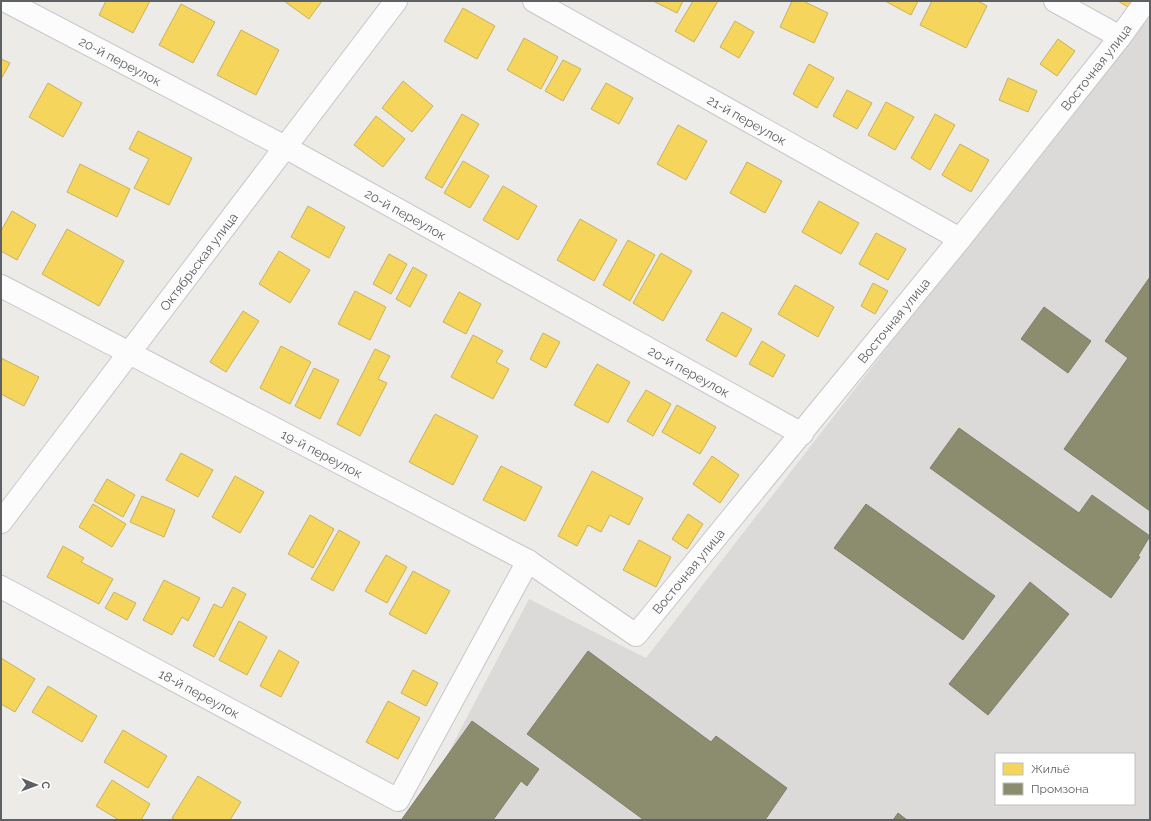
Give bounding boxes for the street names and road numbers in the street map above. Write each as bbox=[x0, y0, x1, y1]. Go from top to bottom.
street label: Восточная улица bbox=[1058, 22, 1135, 114]
street label: 20-й переулок bbox=[76, 34, 164, 89]
street label: 21-й переулок bbox=[705, 92, 789, 149]
street label: 20-й переулок bbox=[362, 186, 449, 243]
street label: Октябрьская улица bbox=[157, 210, 241, 314]
street label: Восточная улица bbox=[855, 275, 933, 366]
street label: 20-й переулок bbox=[645, 343, 732, 400]
street label: 19-й переулок bbox=[279, 427, 365, 481]
street label: Восточная улица bbox=[650, 526, 728, 617]
street label: 18-й переулок bbox=[156, 666, 242, 722]

